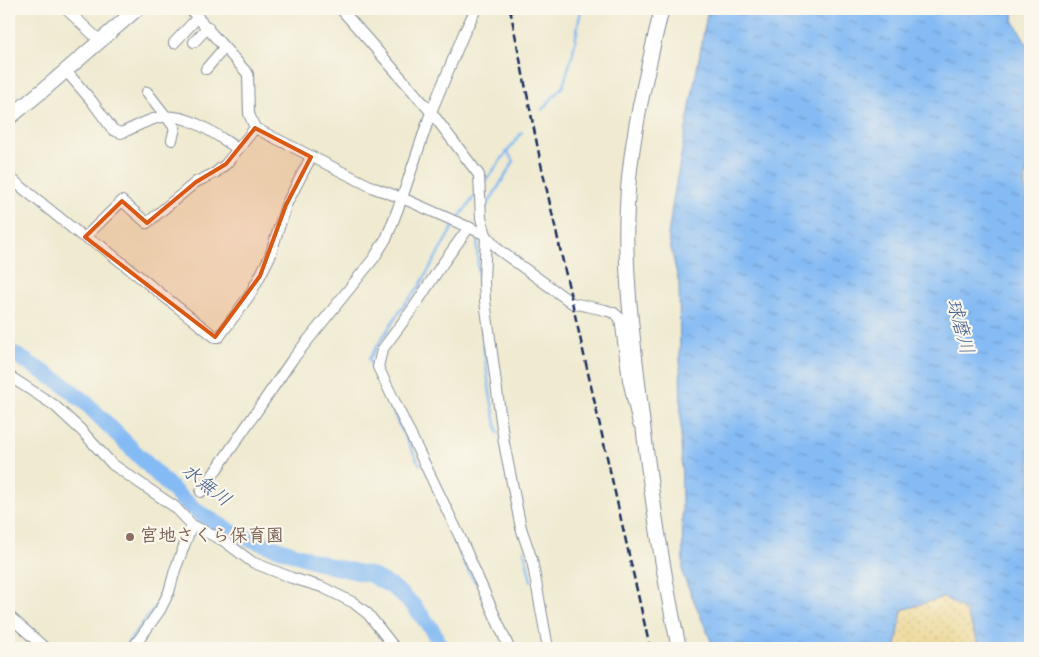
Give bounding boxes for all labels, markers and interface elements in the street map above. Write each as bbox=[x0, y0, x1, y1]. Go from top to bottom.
water label: 球磨川 bbox=[940, 296, 977, 358]
water label: 水無川 bbox=[175, 460, 235, 514]
place label: 宮地さくら保育園 bbox=[140, 526, 284, 548]
marker: 宮地さくら保育園 bbox=[124, 531, 136, 543]

